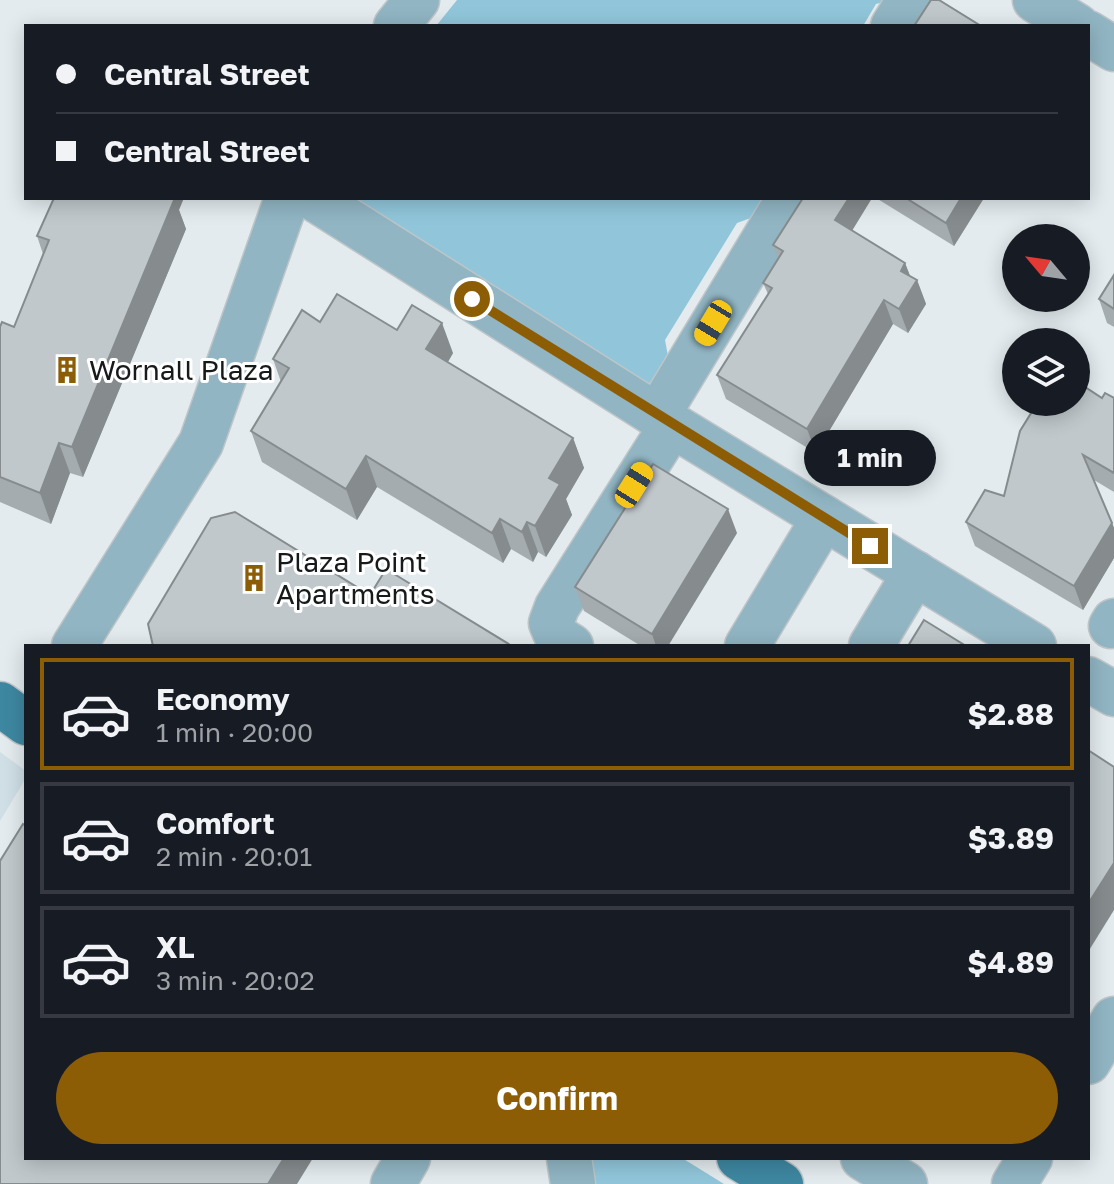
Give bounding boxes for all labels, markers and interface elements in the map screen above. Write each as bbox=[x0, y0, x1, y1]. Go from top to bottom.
text: Central Street bbox=[104, 56, 310, 92]
text: Central Street bbox=[104, 133, 310, 169]
north arrow bbox=[1002, 224, 1090, 312]
map controls bbox=[1002, 224, 1090, 416]
route start bbox=[454, 281, 490, 317]
car bbox=[690, 296, 736, 350]
button: layers bbox=[1002, 328, 1090, 416]
place label: Wornall Plaza bbox=[89, 353, 274, 386]
building icon: Wornall Plaza bbox=[52, 355, 82, 385]
callout: 1 min bbox=[804, 430, 936, 486]
text: 1 min bbox=[837, 442, 903, 473]
car bbox=[611, 458, 657, 512]
route end bbox=[852, 528, 888, 564]
place label: Plaza Point Apartments bbox=[276, 545, 434, 610]
building icon: Plaza Point Apartments bbox=[239, 563, 269, 593]
icon: car bbox=[60, 678, 132, 750]
text: Economy bbox=[156, 681, 290, 717]
text: $2.88 bbox=[968, 696, 1054, 732]
text: 1 min · 20:00 bbox=[156, 717, 313, 748]
icon: car bbox=[60, 802, 132, 874]
text: Comfort bbox=[156, 805, 275, 841]
text: $3.89 bbox=[968, 820, 1054, 856]
text: 2 min · 20:01 bbox=[156, 841, 312, 872]
icon: car bbox=[60, 926, 132, 998]
text: XL bbox=[156, 929, 195, 965]
text: $4.89 bbox=[967, 944, 1054, 980]
text: 3 min · 20:02 bbox=[156, 965, 315, 996]
button: Confirm bbox=[56, 1052, 1058, 1144]

